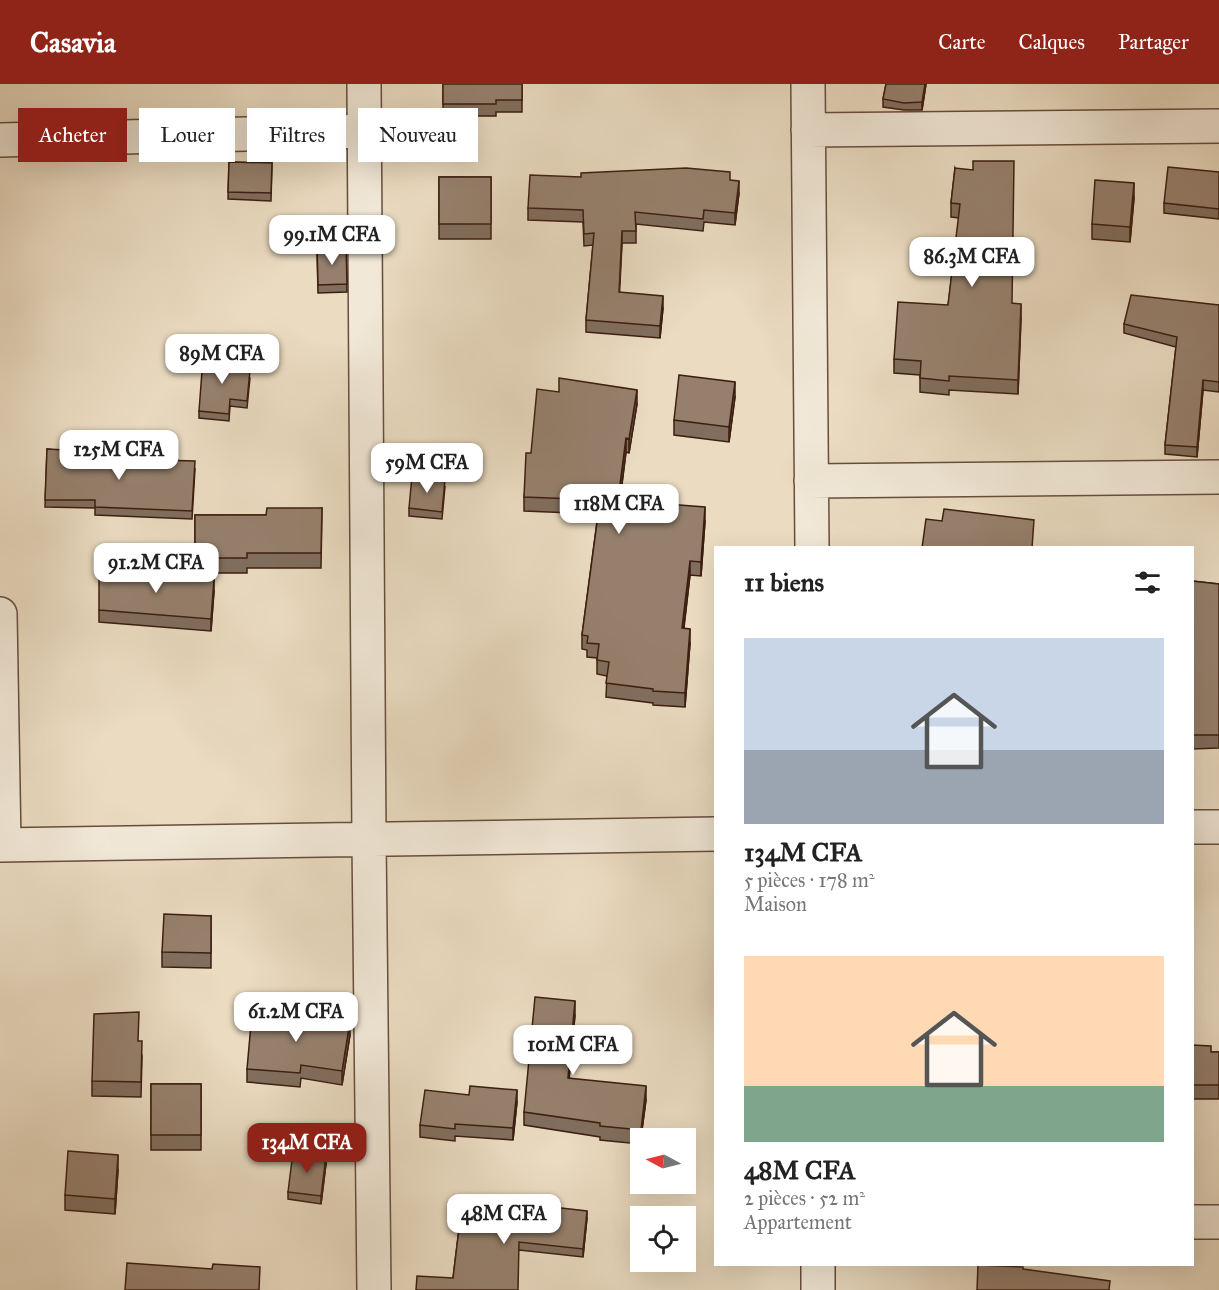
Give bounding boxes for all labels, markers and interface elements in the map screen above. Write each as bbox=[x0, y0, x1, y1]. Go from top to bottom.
text: Casavia bbox=[30, 25, 116, 60]
text: Carte bbox=[938, 29, 985, 55]
text: Calques bbox=[1018, 29, 1085, 55]
text: Partager bbox=[1118, 29, 1189, 55]
chip: Acheter bbox=[18, 108, 127, 162]
chip: Louer bbox=[139, 108, 235, 162]
chip: Filtres bbox=[247, 108, 346, 162]
chip: Nouveau bbox=[358, 108, 478, 162]
pin: 99.1M CFA bbox=[263, 215, 401, 266]
text: 99.1M CFA bbox=[283, 222, 381, 246]
pin: 86.3M CFA bbox=[903, 237, 1041, 288]
text: 86.3M CFA bbox=[923, 244, 1021, 268]
pin: 89M CFA bbox=[167, 334, 277, 385]
text: 89M CFA bbox=[179, 341, 265, 365]
pin: 125M CFA bbox=[57, 430, 181, 481]
text: 125M CFA bbox=[73, 437, 165, 461]
pin: 59M CFA bbox=[372, 443, 482, 494]
text: 59M CFA bbox=[385, 450, 469, 474]
pin: 118M CFA bbox=[557, 484, 681, 535]
text: 118M CFA bbox=[574, 491, 664, 515]
pin: 91.2M CFA bbox=[87, 543, 225, 594]
text: 91.2M CFA bbox=[108, 550, 204, 574]
text: 11 biens bbox=[744, 566, 824, 598]
icon: filters bbox=[1131, 566, 1164, 599]
icon: home bbox=[900, 677, 1008, 785]
text: 134M CFA bbox=[744, 836, 863, 868]
text: 5 pièces · 178 m² bbox=[744, 868, 875, 892]
text: Maison bbox=[744, 892, 807, 916]
pin: 61.2M CFA bbox=[227, 992, 365, 1043]
icon: home bbox=[900, 995, 1008, 1103]
text: 61.2M CFA bbox=[248, 999, 344, 1023]
pin: 101M CFA bbox=[511, 1025, 635, 1076]
text: 101M CFA bbox=[527, 1032, 619, 1056]
pin: 134M CFA bbox=[245, 1123, 369, 1174]
north arrow bbox=[630, 1128, 696, 1194]
map controls bbox=[630, 1128, 696, 1272]
text: 134M CFA bbox=[261, 1130, 353, 1154]
text: 48M CFA bbox=[744, 1154, 856, 1186]
text: 2 pièces · 52 m² bbox=[744, 1186, 865, 1210]
pin: 48M CFA bbox=[449, 1194, 559, 1245]
text: 48M CFA bbox=[461, 1201, 547, 1225]
button: locate bbox=[630, 1206, 696, 1272]
text: Appartement bbox=[744, 1210, 852, 1234]

